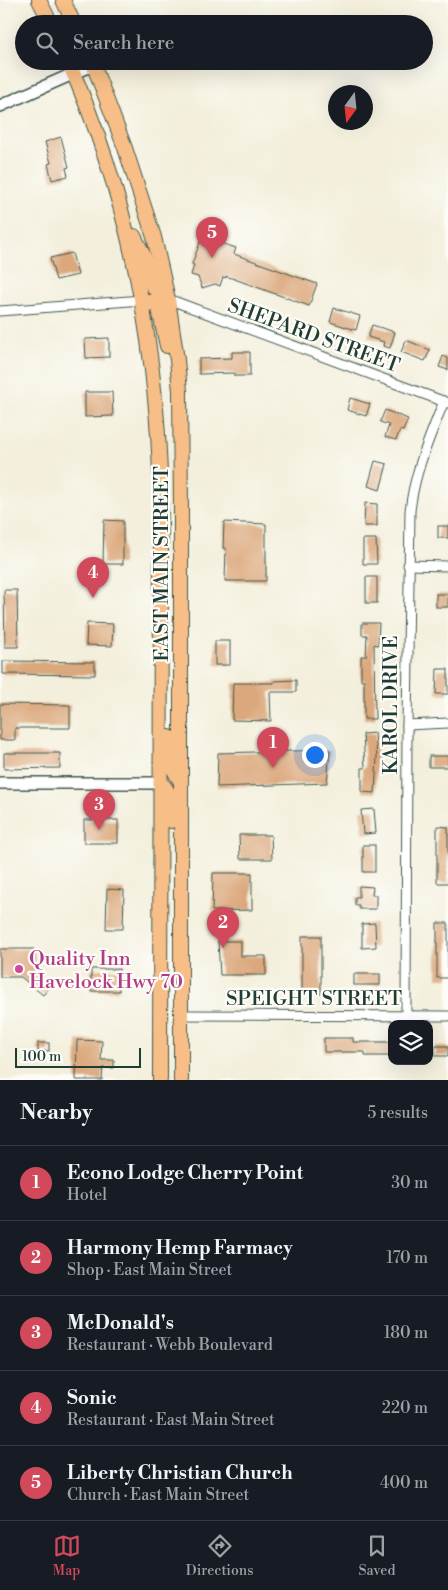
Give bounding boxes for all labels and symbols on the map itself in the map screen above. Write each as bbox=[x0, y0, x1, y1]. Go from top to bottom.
north arrow bbox=[328, 85, 373, 130]
pin: 5 bbox=[196, 217, 228, 258]
street label: SHEPARD STREET bbox=[224, 294, 403, 379]
street label: EAST MAIN STREET bbox=[150, 466, 175, 662]
pin: 4 bbox=[77, 557, 109, 598]
street label: KAROL DRIVE bbox=[379, 635, 404, 775]
pin: 1 bbox=[257, 727, 289, 768]
your location bbox=[302, 742, 328, 768]
pin: 3 bbox=[83, 789, 115, 830]
pin: 2 bbox=[207, 907, 239, 948]
place label: Quality Inn Havelock Hwy 70 bbox=[29, 947, 183, 995]
marker: Quality Inn Havelock Hwy 70 bbox=[13, 963, 25, 975]
street label: SPEIGHT STREET bbox=[226, 987, 402, 1012]
scale bar bbox=[15, 1045, 141, 1068]

